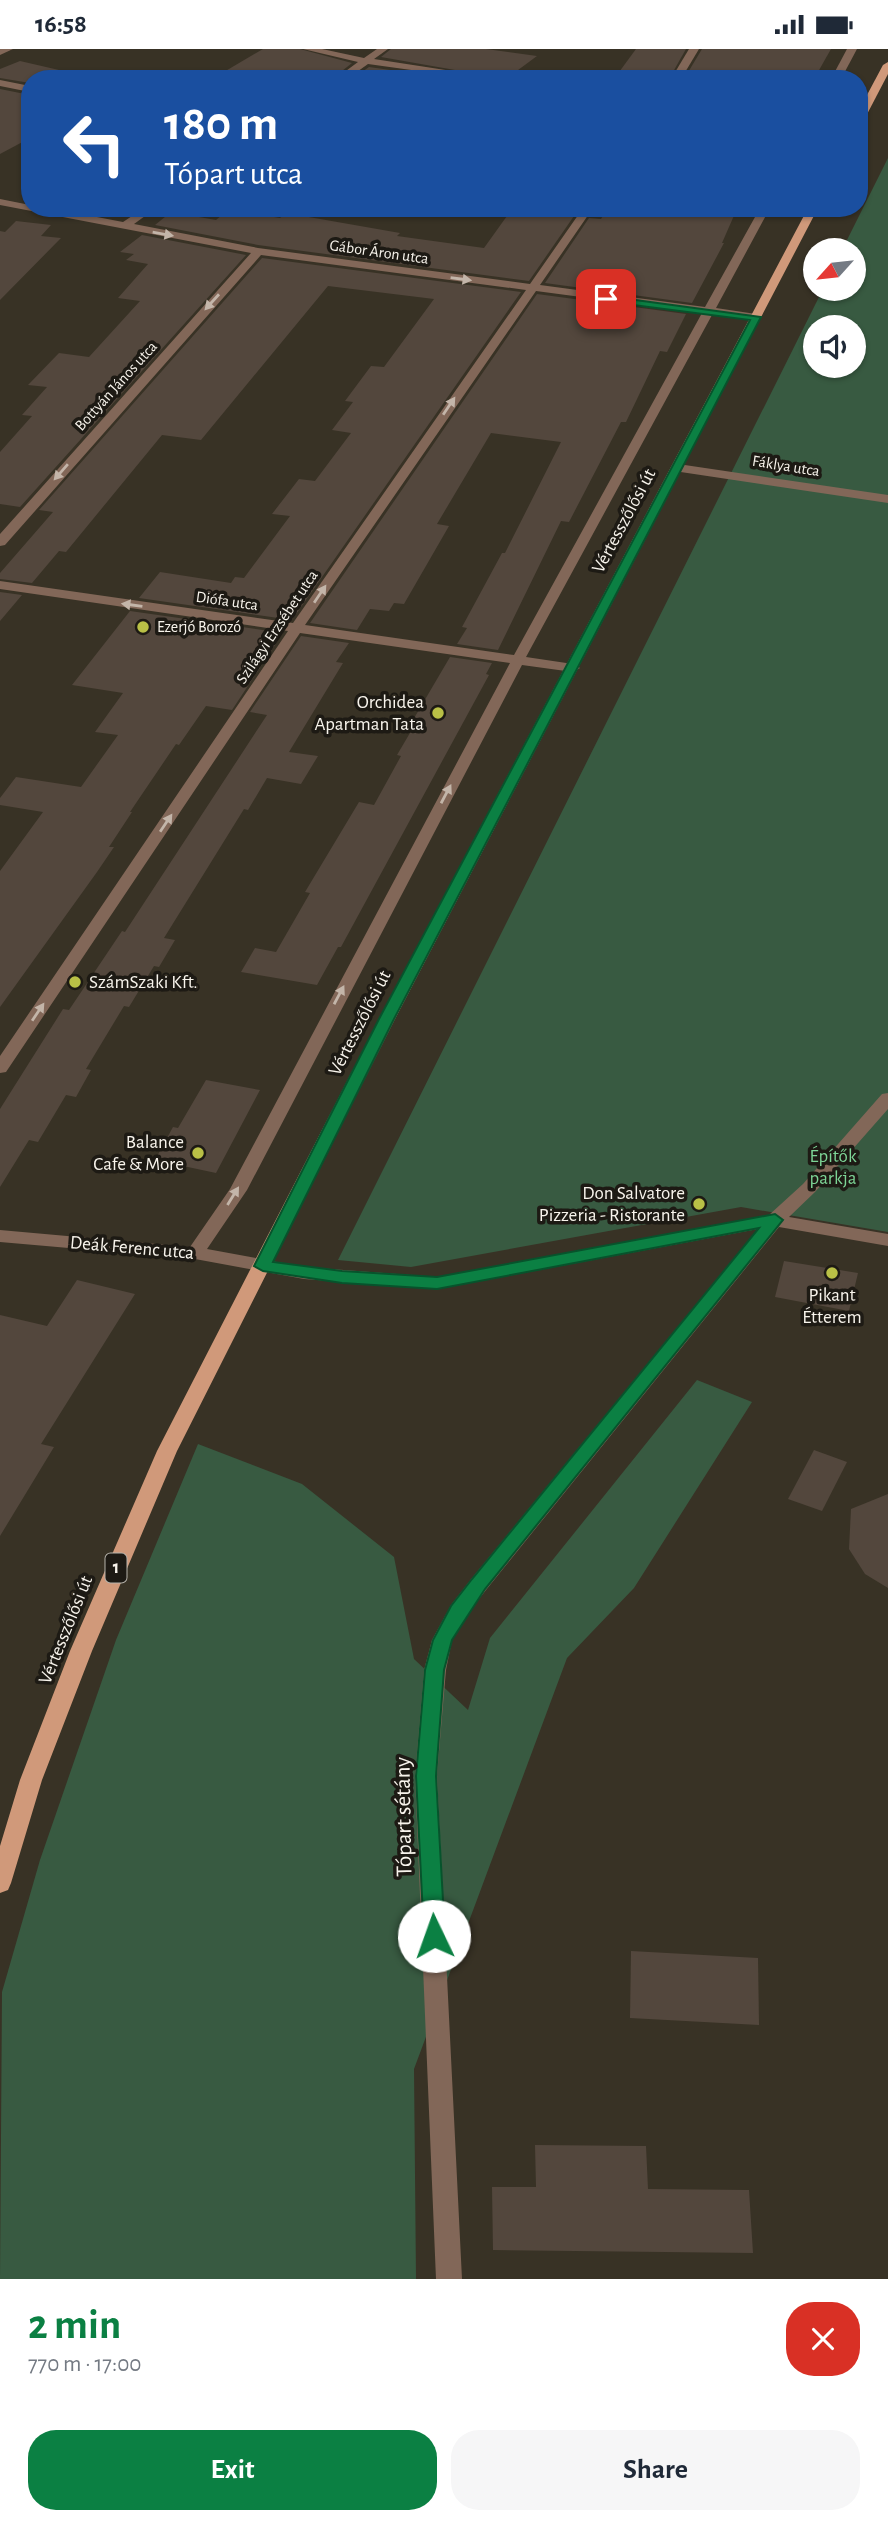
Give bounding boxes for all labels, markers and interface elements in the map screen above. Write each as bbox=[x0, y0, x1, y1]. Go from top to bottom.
text: 16:58 bbox=[35, 11, 87, 37]
icon: left bbox=[49, 98, 140, 189]
text: 180 m bbox=[164, 100, 278, 149]
text: Tópart utca bbox=[164, 158, 303, 190]
one-way arrow bbox=[152, 229, 174, 240]
street label: Gábor Áron utca bbox=[328, 235, 430, 267]
north arrow bbox=[803, 238, 866, 301]
map controls bbox=[803, 238, 866, 378]
pin bbox=[576, 269, 636, 329]
one-way arrow bbox=[450, 274, 472, 285]
icon: arrive bbox=[587, 280, 625, 318]
one-way arrow bbox=[204, 293, 220, 311]
button: sound bbox=[803, 315, 866, 378]
street label: Bottyán János utca bbox=[72, 338, 161, 434]
one-way arrow bbox=[442, 397, 456, 415]
street label: Fáklya utca bbox=[751, 453, 821, 480]
one-way arrow bbox=[54, 464, 69, 481]
street label: Vértesszőlősi út bbox=[589, 466, 659, 576]
street label: Szilágyi Erzsébet utca bbox=[233, 567, 322, 687]
one-way arrow bbox=[314, 584, 327, 604]
street label: Diófa utca bbox=[195, 589, 259, 613]
one-way arrow bbox=[121, 599, 143, 610]
marker: Ezerjó Borozó bbox=[135, 619, 151, 635]
place label: Ezerjó Borozó bbox=[157, 619, 241, 636]
place label: Orchidea Apartman Tata bbox=[315, 693, 424, 734]
marker: Orchidea Apartman Tata bbox=[430, 705, 446, 721]
one-way arrow bbox=[441, 784, 452, 804]
one-way arrow bbox=[159, 813, 172, 833]
street label: Vértesszőlősi út bbox=[325, 968, 395, 1078]
place label: SzámSzaki Kft. bbox=[89, 973, 198, 992]
marker: SzámSzaki Kft. bbox=[67, 974, 83, 990]
one-way arrow bbox=[333, 985, 345, 1004]
one-way arrow bbox=[31, 1002, 44, 1021]
place label: Balance Cafe & More bbox=[93, 1133, 184, 1174]
marker: Balance Cafe & More bbox=[190, 1145, 206, 1161]
park label: Építők parkja bbox=[809, 1145, 857, 1188]
place label: Don Salvatore Pizzeria - Ristorante bbox=[539, 1184, 685, 1225]
one-way arrow bbox=[227, 1186, 240, 1206]
marker: Don Salvatore Pizzeria - Ristorante bbox=[691, 1196, 707, 1212]
street label: Deák Ferenc utca bbox=[69, 1233, 195, 1263]
marker: Pikant Étterem bbox=[824, 1265, 840, 1281]
place label: Pikant Étterem bbox=[802, 1286, 862, 1327]
road number: 1 bbox=[106, 1553, 127, 1583]
street label: Vértesszőlősi út bbox=[36, 1573, 96, 1687]
street label: Tópart sétány bbox=[391, 1757, 417, 1877]
position arrow bbox=[397, 1899, 471, 1973]
button: close bbox=[786, 2302, 860, 2376]
text: 2 min bbox=[28, 2304, 121, 2346]
text: 770 m · 17:00 bbox=[28, 2353, 141, 2376]
button: Exit bbox=[28, 2430, 437, 2510]
button: Share bbox=[451, 2430, 860, 2510]

